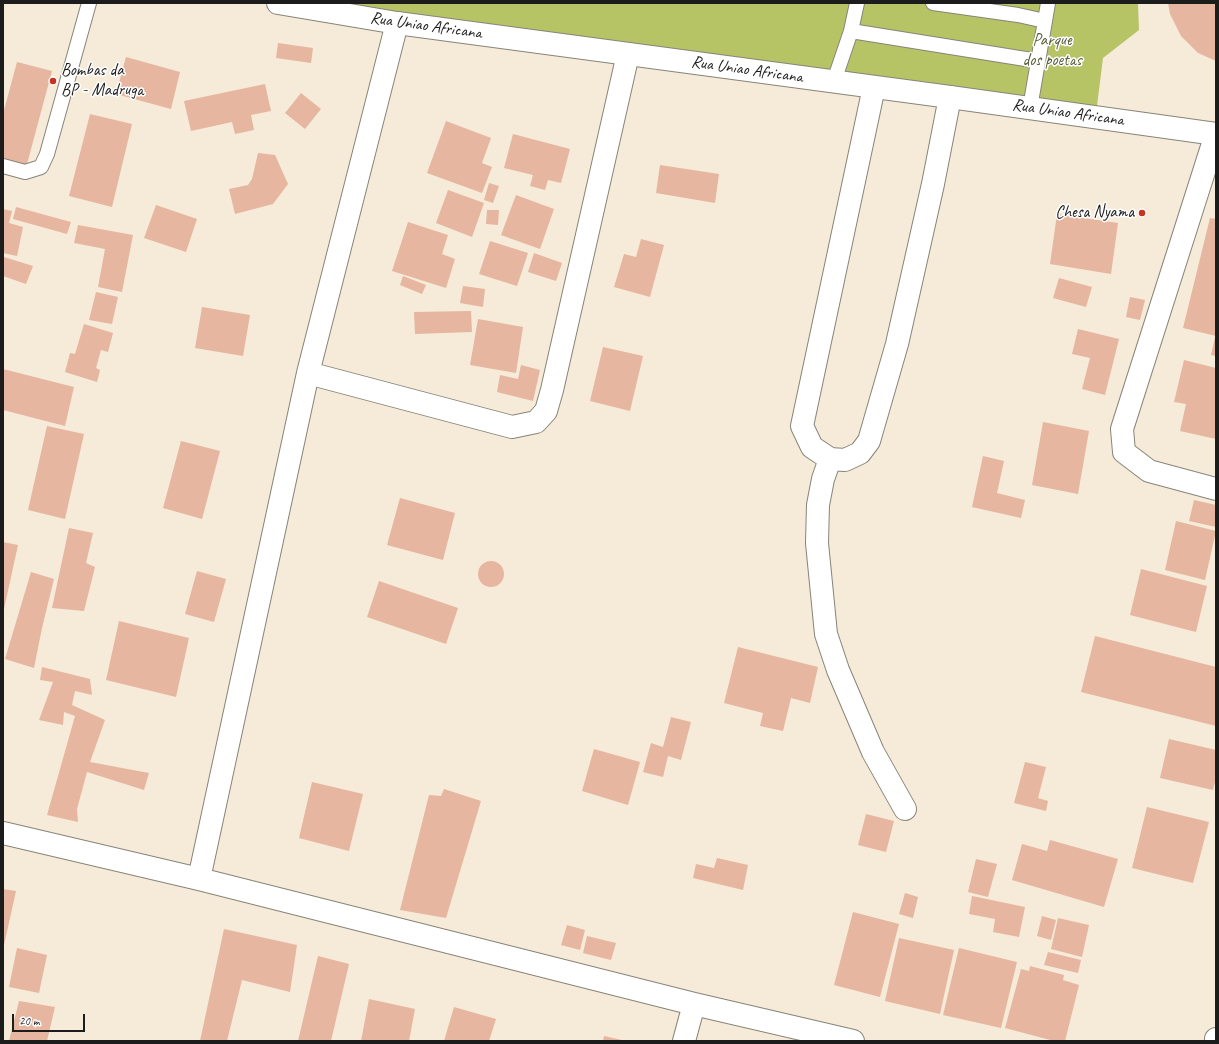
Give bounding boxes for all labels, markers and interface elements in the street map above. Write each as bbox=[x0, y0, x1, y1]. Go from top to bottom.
street label: Rua Uniao Africana bbox=[369, 8, 483, 44]
park label: Parque dos poetas bbox=[1023, 31, 1081, 71]
street label: Rua Uniao Africana bbox=[690, 52, 804, 88]
place label: Bombas da BP - Madruga bbox=[61, 61, 143, 101]
marker: Bombas da BP - Madruga bbox=[48, 76, 58, 86]
street label: Rua Uniao Africana bbox=[1011, 95, 1125, 131]
place label: Chesa Nyama bbox=[1055, 203, 1134, 223]
marker: Chesa Nyama bbox=[1137, 208, 1147, 218]
scale bar bbox=[14, 1006, 87, 1032]
text: 20 m bbox=[19, 1013, 39, 1029]

